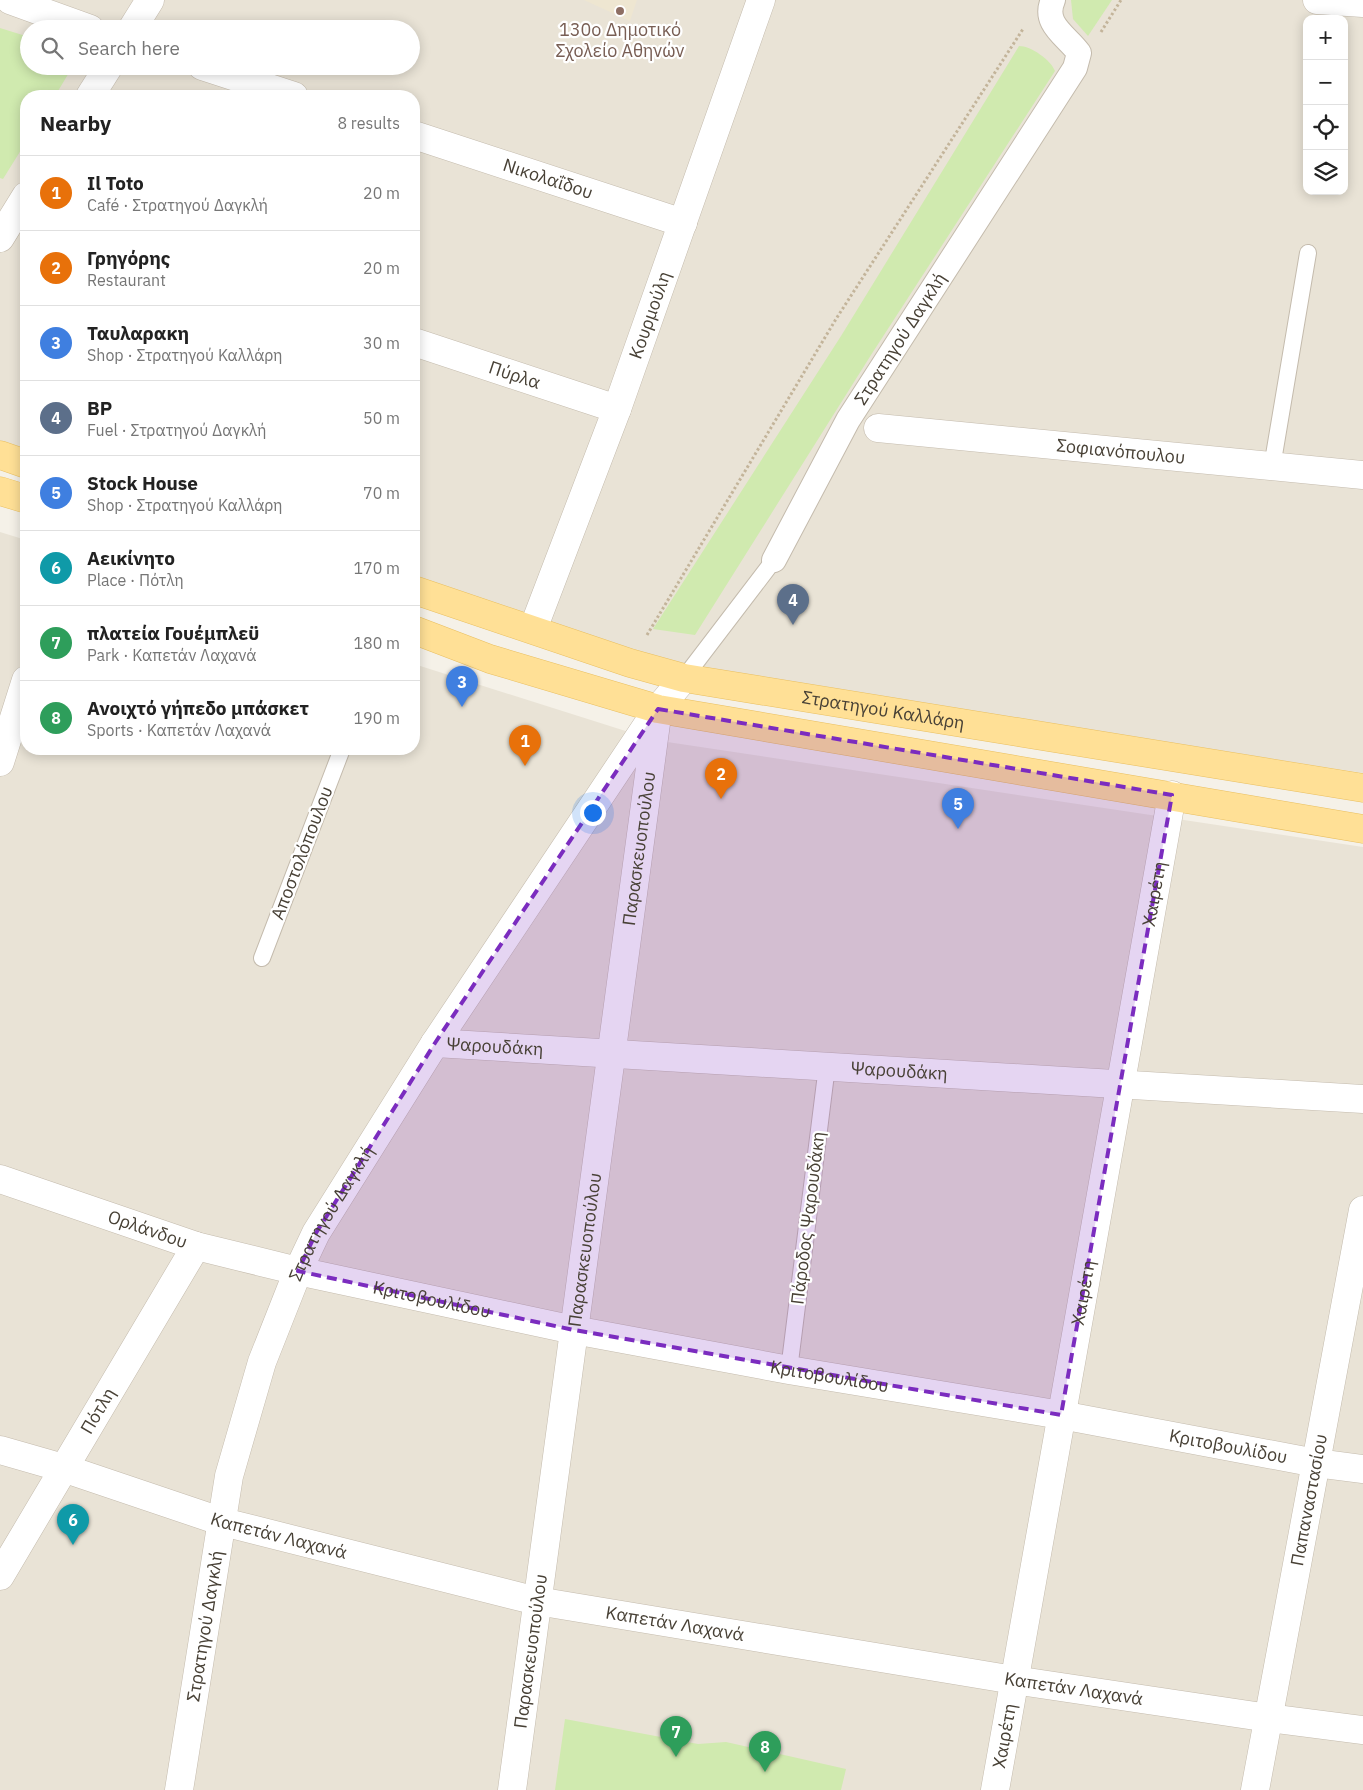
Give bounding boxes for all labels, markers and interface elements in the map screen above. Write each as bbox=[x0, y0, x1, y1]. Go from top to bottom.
marker: 130ο Δημοτικό Σχολείο Αθηνών bbox=[614, 5, 626, 17]
map controls bbox=[1303, 15, 1348, 195]
button: + bbox=[1303, 15, 1348, 60]
place label: 130ο Δημοτικό Σχολείο Αθηνών bbox=[555, 18, 685, 62]
search box bbox=[20, 20, 420, 75]
icon: search bbox=[38, 34, 66, 62]
text: Search here bbox=[78, 36, 180, 60]
button: − bbox=[1303, 60, 1348, 105]
button: locate bbox=[1303, 105, 1348, 150]
text: Nearby bbox=[40, 109, 111, 137]
text: 8 results bbox=[337, 113, 400, 133]
button: layers bbox=[1303, 150, 1348, 195]
street label: Νικολαΐδου bbox=[500, 153, 596, 204]
text: Il Toto bbox=[87, 171, 144, 195]
text: 1 bbox=[51, 183, 61, 203]
text: 20 m bbox=[363, 183, 400, 203]
text: Café · Στρατηγού Δαγκλή bbox=[87, 195, 268, 215]
text: Γρηγόρης bbox=[87, 246, 170, 270]
text: 2 bbox=[51, 258, 61, 278]
text: 20 m bbox=[363, 258, 400, 278]
street label: Κουρμούλη bbox=[624, 268, 676, 362]
street label: Στρατηγού Δαγκλή bbox=[849, 268, 951, 409]
text: Restaurant bbox=[87, 270, 166, 290]
text: Ταυλαρακη bbox=[87, 321, 189, 345]
text: 3 bbox=[51, 333, 61, 353]
text: 30 m bbox=[363, 333, 400, 353]
text: Shop · Στρατηγού Καλλάρη bbox=[87, 345, 282, 365]
street label: Πύρλα bbox=[486, 356, 544, 394]
text: BP bbox=[87, 396, 112, 420]
text: 4 bbox=[51, 408, 61, 428]
text: 50 m bbox=[363, 408, 400, 428]
text: Fuel · Στρατηγού Δαγκλή bbox=[87, 420, 266, 440]
street label: Σοφιανόπουλου bbox=[1055, 433, 1186, 469]
text: Stock House bbox=[87, 471, 198, 495]
text: 5 bbox=[51, 483, 61, 503]
text: 70 m bbox=[363, 483, 400, 503]
text: Shop · Στρατηγού Καλλάρη bbox=[87, 495, 282, 515]
text: Αεικίνητο bbox=[87, 546, 175, 570]
text: 6 bbox=[51, 558, 61, 578]
text: 170 m bbox=[353, 558, 400, 578]
text: Place · Πότλη bbox=[87, 570, 184, 590]
pin: 4 bbox=[777, 584, 809, 625]
text: πλατεία Γουέμπλεϋ bbox=[87, 621, 259, 645]
text: 7 bbox=[51, 633, 61, 653]
text: 180 m bbox=[353, 633, 400, 653]
text: Park · Καπετάν Λαχανά bbox=[87, 645, 257, 665]
pin: 3 bbox=[446, 666, 478, 707]
street label: Στρατηγού Καλλάρη bbox=[800, 685, 966, 734]
text: Ανοιχτό γήπεδο μπάσκετ bbox=[87, 696, 309, 720]
text: 8 bbox=[51, 708, 61, 728]
text: 190 m bbox=[353, 708, 400, 728]
text: Sports · Καπετάν Λαχανά bbox=[87, 720, 271, 740]
pin: 1 bbox=[509, 725, 541, 766]
pin: 2 bbox=[705, 758, 737, 799]
street label: Παρασκευοπούλου bbox=[617, 770, 660, 927]
street label: Αποστολόπουλου bbox=[265, 783, 338, 923]
pin: 5 bbox=[942, 788, 974, 829]
your location bbox=[580, 800, 606, 826]
street label: Χαιρέτη bbox=[1137, 860, 1171, 928]
street label: Ψαρουδάκη bbox=[446, 1032, 544, 1061]
street label: Ψαρουδάκη bbox=[850, 1056, 948, 1085]
street label: Πάροδος Ψαρουδάκη bbox=[785, 1130, 830, 1306]
street label: Στρατηγού Δαγκλή bbox=[283, 1141, 379, 1284]
street label: Παρασκευοπούλου bbox=[563, 1171, 606, 1328]
street label: Ορλάνδου bbox=[105, 1205, 191, 1253]
street label: Χαιρέτη bbox=[1066, 1258, 1100, 1327]
street label: Κριτοβουλίδου bbox=[371, 1275, 493, 1323]
street label: Κριτοβουλίδου bbox=[768, 1355, 891, 1397]
street label: Πότλη bbox=[75, 1383, 120, 1438]
street label: Κριτοβουλίδου bbox=[1167, 1424, 1289, 1468]
street label: Παπαναστασίου bbox=[1285, 1432, 1332, 1568]
pin: 6 bbox=[57, 1504, 89, 1545]
street label: Καπετάν Λαχανά bbox=[208, 1507, 350, 1564]
street label: Στρατηγού Δαγκλή bbox=[181, 1549, 228, 1703]
street label: Παρασκευοπούλου bbox=[508, 1573, 552, 1730]
street label: Καπετάν Λαχανά bbox=[604, 1601, 746, 1646]
street label: Καπετάν Λαχανά bbox=[1003, 1667, 1145, 1710]
street label: Χαιρέτη bbox=[987, 1701, 1021, 1770]
pin: 7 bbox=[660, 1716, 692, 1757]
pin: 8 bbox=[749, 1731, 781, 1772]

